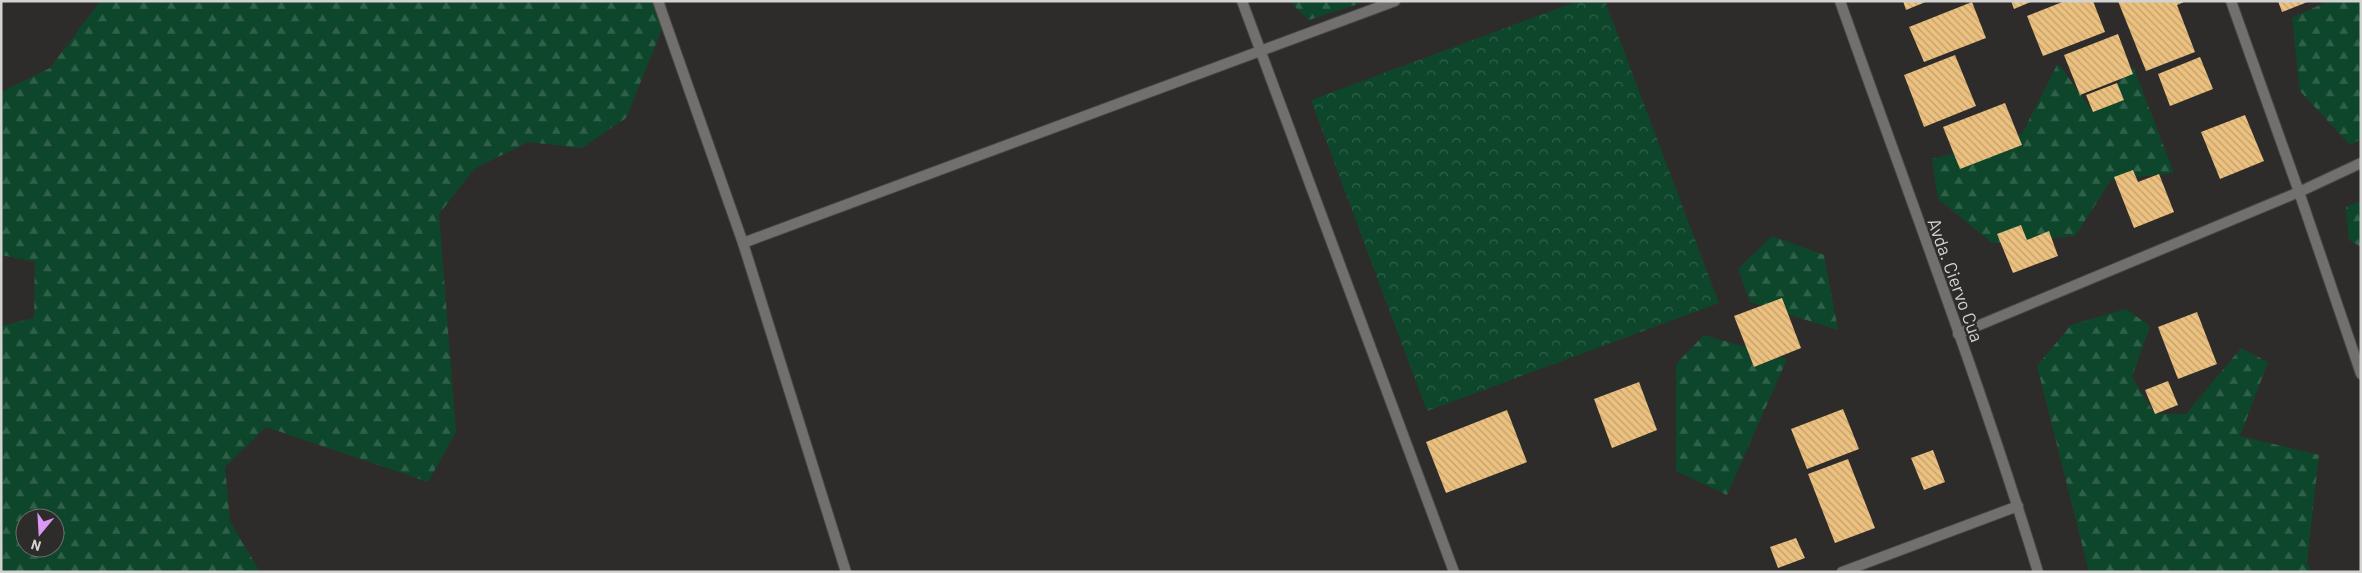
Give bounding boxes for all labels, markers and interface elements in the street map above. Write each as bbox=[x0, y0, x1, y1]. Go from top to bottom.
street label: Avda. Ciervo Cua bbox=[1923, 215, 1989, 345]
north arrow bbox=[15, 508, 65, 558]
text: N bbox=[29, 536, 43, 555]

